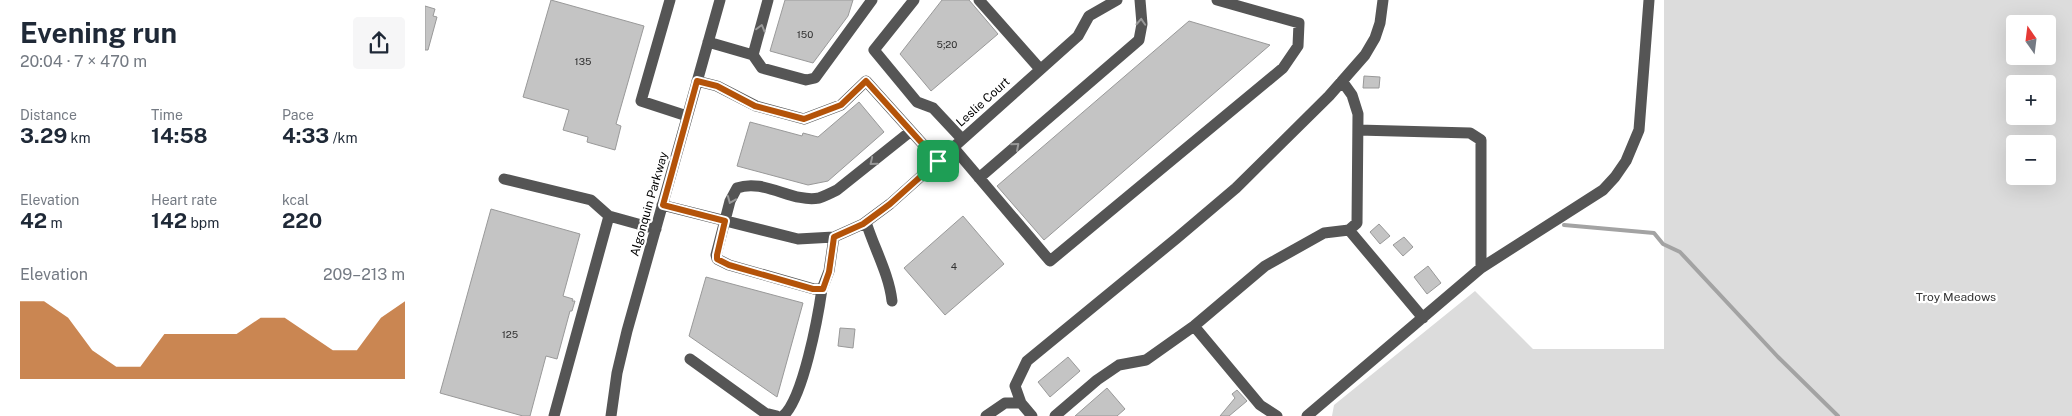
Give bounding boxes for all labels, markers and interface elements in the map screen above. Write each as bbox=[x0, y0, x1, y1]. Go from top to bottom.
north arrow bbox=[2006, 15, 2056, 65]
map controls bbox=[2006, 15, 2056, 185]
text: Evening run bbox=[20, 16, 177, 49]
button: share bbox=[353, 17, 405, 69]
one-way arrow bbox=[1135, 18, 1146, 26]
one-way arrow bbox=[755, 24, 765, 32]
house number: 150 bbox=[797, 28, 813, 40]
house number: 5;20 bbox=[937, 38, 957, 50]
text: 20:04 · 7 × 470 m bbox=[20, 52, 147, 71]
house number: 135 bbox=[575, 55, 591, 67]
street label: Leslie Court bbox=[953, 74, 1013, 130]
button: + bbox=[2006, 75, 2056, 125]
text: Distance bbox=[20, 107, 77, 123]
text: Time bbox=[151, 107, 183, 123]
text: Pace bbox=[282, 107, 314, 123]
text: 3.29 bbox=[20, 123, 67, 148]
text: 14:58 bbox=[151, 123, 208, 148]
text: 4:33 bbox=[282, 123, 329, 148]
text: km bbox=[67, 130, 91, 146]
text: /km bbox=[329, 130, 358, 146]
button: − bbox=[2006, 135, 2056, 185]
pin bbox=[917, 140, 959, 182]
one-way arrow bbox=[1011, 143, 1020, 152]
icon: arrive bbox=[924, 147, 952, 175]
street label: Algonquin Parkway bbox=[627, 150, 671, 258]
one-way arrow bbox=[869, 156, 878, 165]
text: Elevation bbox=[20, 192, 79, 208]
text: Heart rate bbox=[151, 192, 217, 208]
text: kcal bbox=[282, 192, 309, 208]
one-way arrow bbox=[727, 195, 737, 204]
text: 42 bbox=[20, 208, 47, 233]
text: 142 bbox=[151, 208, 187, 233]
text: 220 bbox=[282, 208, 322, 233]
text: m bbox=[47, 215, 63, 231]
text: bpm bbox=[187, 215, 219, 231]
house number: 4 bbox=[951, 260, 957, 272]
text: Elevation bbox=[20, 265, 88, 284]
text: 209–213 m bbox=[323, 265, 405, 284]
park label: Troy Meadows bbox=[1916, 290, 1996, 304]
house number: 125 bbox=[502, 328, 518, 340]

